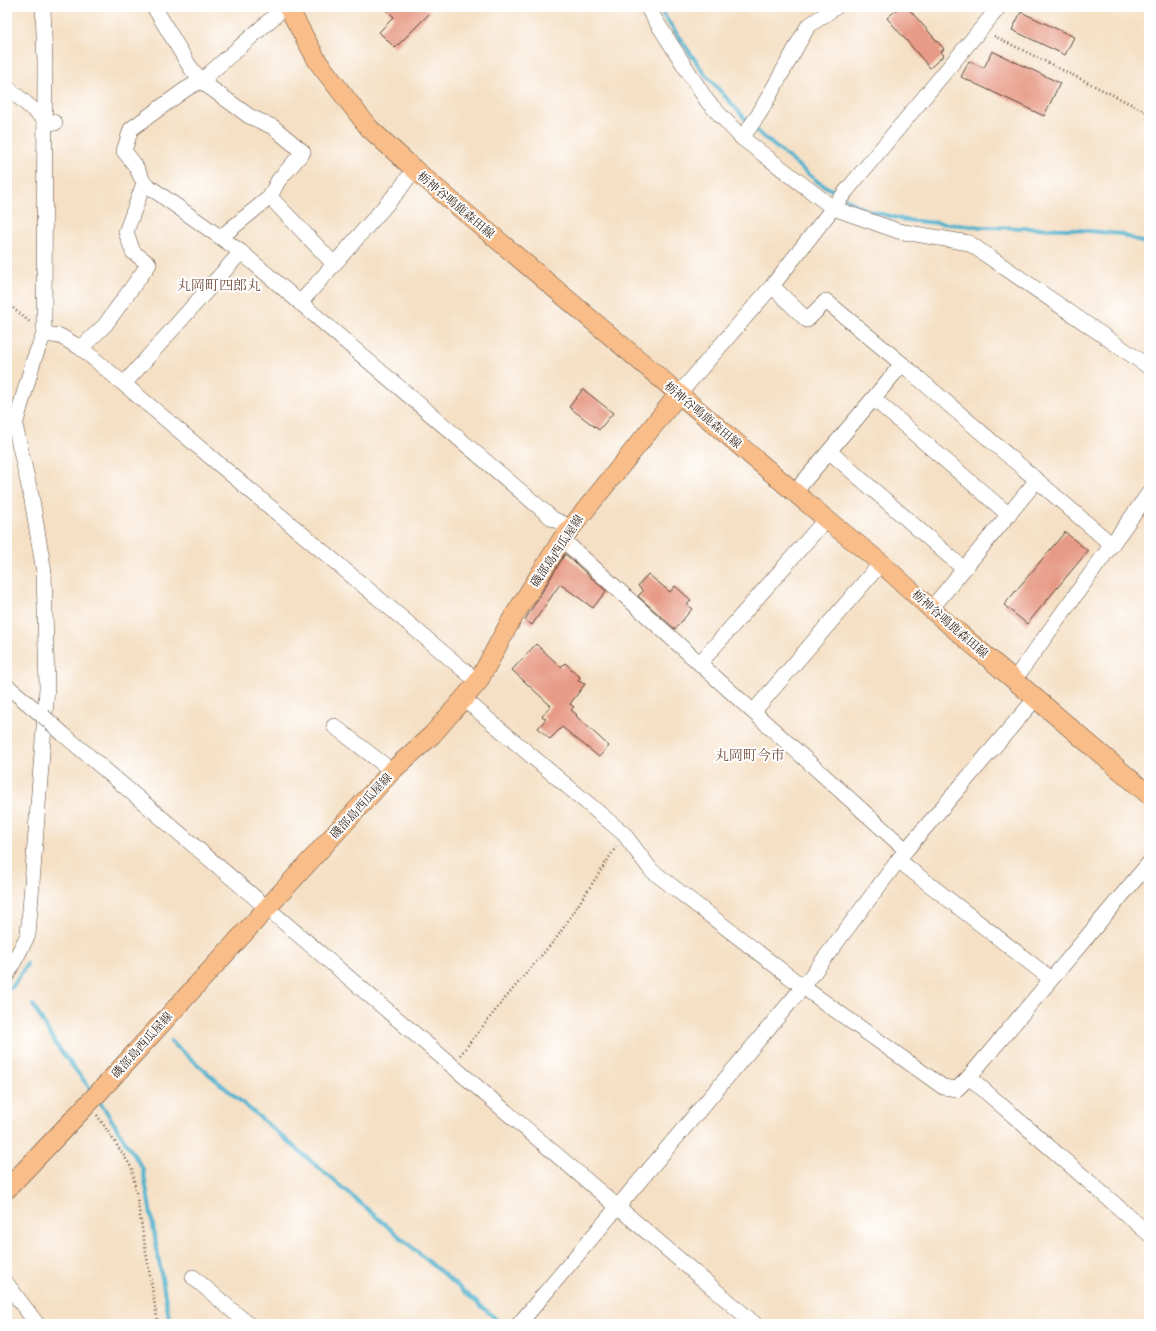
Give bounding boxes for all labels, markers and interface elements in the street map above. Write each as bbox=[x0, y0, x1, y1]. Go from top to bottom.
street label: 栃神谷鳴鹿森田線 bbox=[415, 169, 497, 241]
district label: 丸岡町四郎丸 bbox=[177, 278, 261, 293]
street label: 栃神谷鳴鹿森田線 bbox=[662, 379, 744, 451]
street label: 磯部島西瓜屋線 bbox=[528, 512, 586, 590]
street label: 栃神谷鳴鹿森田線 bbox=[909, 587, 991, 661]
district label: 丸岡町今市 bbox=[715, 748, 785, 763]
street label: 磯部島西瓜屋線 bbox=[327, 771, 395, 841]
street label: 磯部島西瓜屋線 bbox=[109, 1009, 175, 1081]

